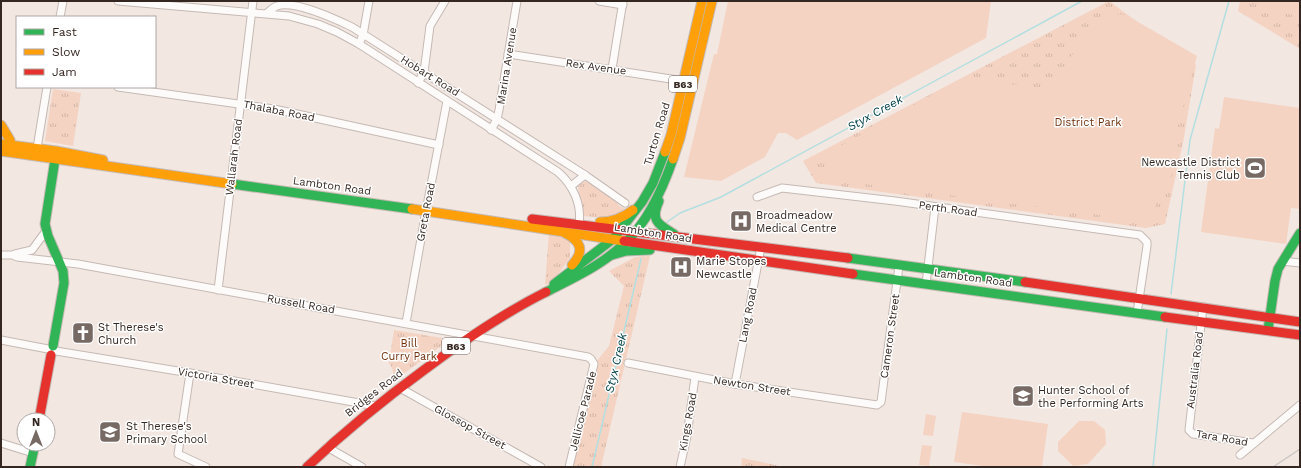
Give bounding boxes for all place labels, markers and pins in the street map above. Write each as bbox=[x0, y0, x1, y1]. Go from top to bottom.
sports icon: Newcastle District Tennis Club bbox=[1242, 155, 1268, 181]
place label: Newcastle District Tennis Club bbox=[1141, 156, 1240, 182]
hospital icon: Broadmeadow Medical Centre bbox=[728, 208, 754, 234]
place label: Broadmeadow Medical Centre bbox=[756, 209, 837, 235]
hospital icon: Marie Stopes Newcastle bbox=[668, 254, 694, 280]
place label: Marie Stopes Newcastle bbox=[696, 255, 767, 281]
church icon: St Therese's Church bbox=[70, 320, 96, 346]
place label: St Therese's Church bbox=[98, 321, 164, 347]
school or university icon: Hunter School of the Performing Arts bbox=[1010, 383, 1036, 409]
place label: Hunter School of the Performing Arts bbox=[1038, 384, 1144, 410]
school or university icon: St Therese's Primary School bbox=[97, 419, 123, 445]
place label: St Therese's Primary School bbox=[126, 420, 208, 446]

